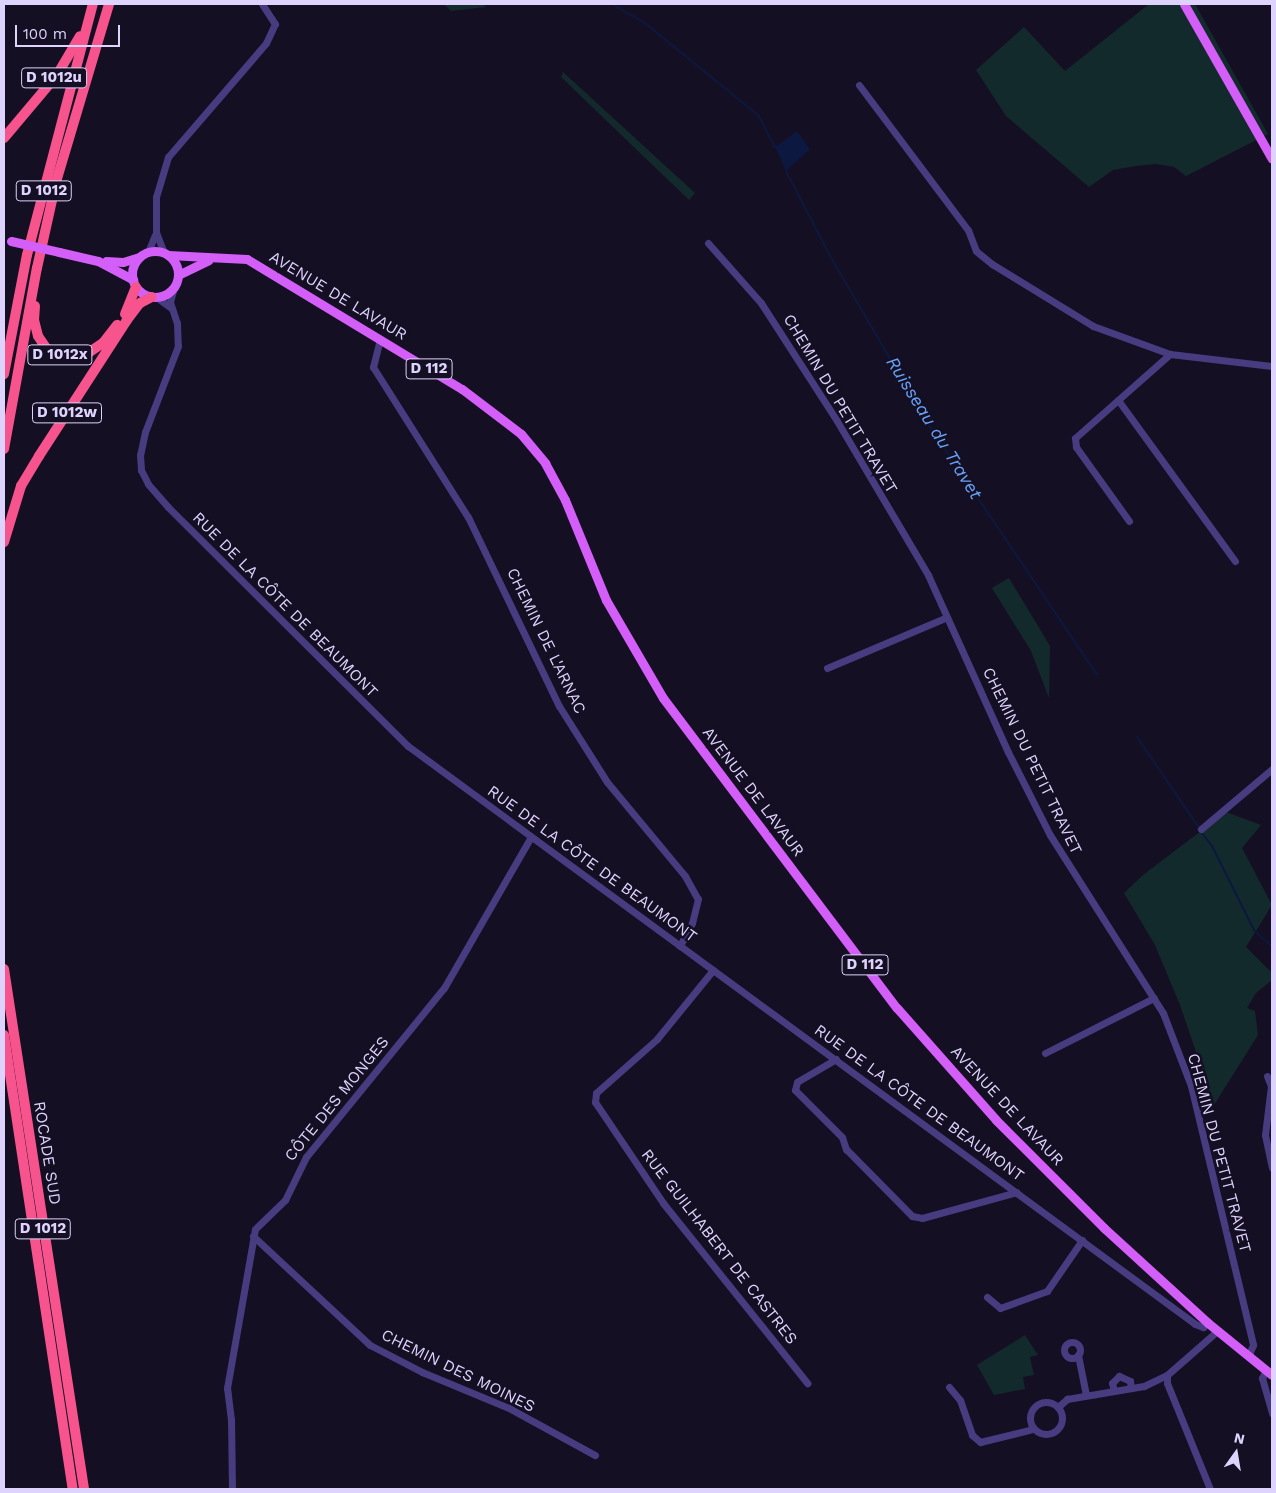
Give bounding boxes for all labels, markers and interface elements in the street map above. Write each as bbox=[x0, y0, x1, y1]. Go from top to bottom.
scale bar bbox=[18, 15, 122, 47]
text: 100 m bbox=[23, 25, 67, 43]
road number: D 1012u bbox=[20, 66, 88, 90]
road number: D 1012 bbox=[15, 178, 73, 204]
street label: AVENUE DE LAVAUR bbox=[266, 247, 410, 345]
street label: CHEMIN DU PETIT TRAVET bbox=[779, 311, 901, 497]
road number: D 1012x bbox=[26, 342, 94, 368]
water label: Ruisseau du Travet bbox=[881, 353, 987, 503]
road number: D 112 bbox=[405, 356, 453, 382]
road number: D 1012w bbox=[31, 400, 103, 426]
street label: RUE DE LA CÔTE DE BEAUMONT bbox=[188, 508, 382, 702]
street label: CHEMIN DE L'ARNAC bbox=[502, 565, 590, 717]
street label: CHEMIN DU PETIT TRAVET bbox=[978, 664, 1086, 858]
street label: AVENUE DE LAVAUR bbox=[698, 724, 808, 860]
street label: RUE DE LA CÔTE DE BEAUMONT bbox=[483, 781, 701, 947]
road number: D 112 bbox=[841, 952, 889, 978]
street label: RUE DE LA CÔTE DE BEAUMONT bbox=[810, 1020, 1028, 1186]
street label: CÔTE DES MONGES bbox=[281, 1033, 393, 1165]
street label: AVENUE DE LAVAUR bbox=[946, 1042, 1068, 1170]
street label: CHEMIN DU PETIT TRAVET bbox=[1183, 1051, 1255, 1255]
street label: ROCADE SUD bbox=[29, 1100, 65, 1206]
street label: RUE GUILHABERT DE CASTRES bbox=[637, 1146, 801, 1348]
road number: D 1012 bbox=[14, 1216, 72, 1242]
street label: CHEMIN DES MOINES bbox=[378, 1325, 538, 1417]
north arrow bbox=[1211, 1428, 1261, 1478]
text: N bbox=[1233, 1429, 1246, 1447]

